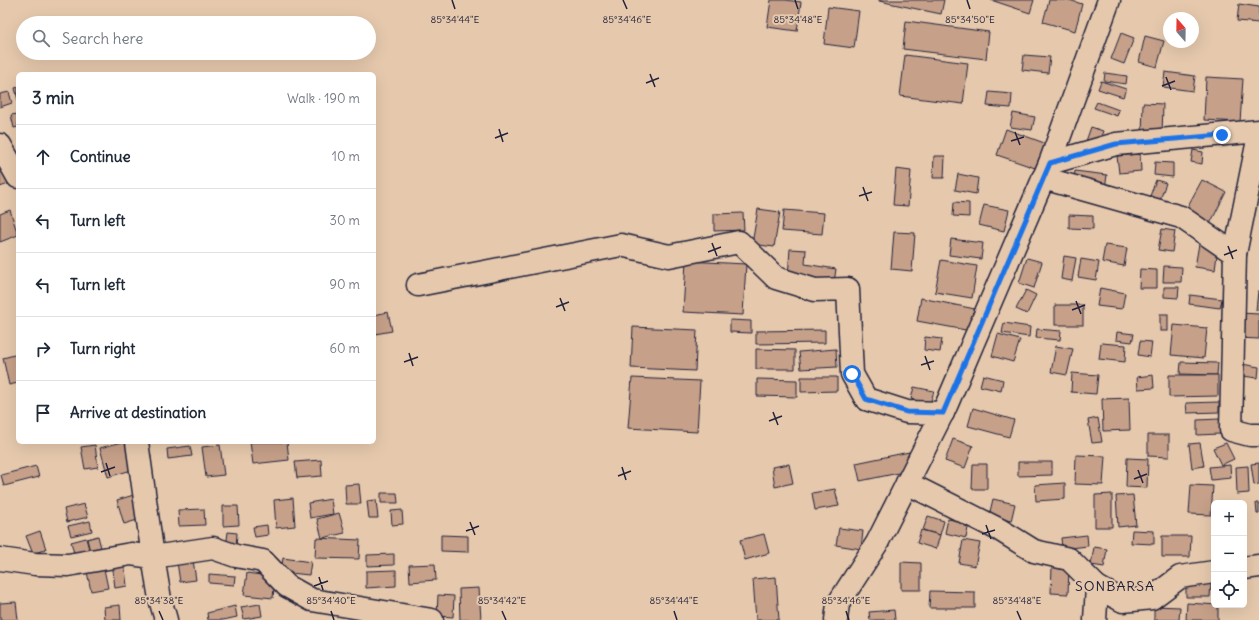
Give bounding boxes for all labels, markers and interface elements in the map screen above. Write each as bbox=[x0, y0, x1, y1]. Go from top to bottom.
north arrow bbox=[1163, 12, 1199, 48]
text: 85°34'44"E bbox=[431, 13, 480, 26]
text: 85°34'46"E bbox=[603, 13, 652, 26]
text: 85°34'48"E bbox=[774, 13, 822, 26]
text: 85°34'50"E bbox=[945, 13, 995, 26]
search box bbox=[16, 16, 376, 60]
icon: search bbox=[30, 27, 52, 49]
text: Search here bbox=[62, 29, 143, 48]
text: 3 min bbox=[32, 87, 74, 109]
text: Walk · 190 m bbox=[287, 90, 360, 107]
route end bbox=[1213, 126, 1231, 144]
icon: ahead bbox=[32, 146, 54, 168]
text: Continue bbox=[70, 147, 131, 166]
text: 10 m bbox=[332, 148, 360, 165]
icon: left bbox=[32, 210, 54, 232]
text: Turn left bbox=[70, 211, 125, 230]
text: 30 m bbox=[330, 212, 360, 229]
icon: left bbox=[32, 274, 54, 296]
text: Turn left bbox=[70, 275, 125, 294]
text: 90 m bbox=[329, 276, 360, 293]
icon: right bbox=[32, 338, 54, 360]
text: Turn right bbox=[70, 339, 135, 358]
text: 60 m bbox=[329, 340, 360, 357]
route start bbox=[843, 365, 861, 383]
icon: arrive bbox=[32, 402, 54, 424]
text: Arrive at destination bbox=[70, 403, 206, 422]
map controls bbox=[1211, 500, 1247, 608]
button: + bbox=[1211, 500, 1247, 536]
button: − bbox=[1211, 536, 1247, 572]
button: locate bbox=[1211, 572, 1247, 608]
district label: SONBARSA bbox=[1075, 577, 1155, 595]
text: 85°34'38"E bbox=[135, 594, 184, 607]
text: 85°34'40"E bbox=[306, 594, 356, 607]
text: 85°34'42"E bbox=[478, 594, 526, 607]
text: 85°34'44"E bbox=[650, 594, 699, 607]
text: 85°34'46"E bbox=[822, 594, 871, 607]
text: 85°34'48"E bbox=[993, 594, 1041, 607]

